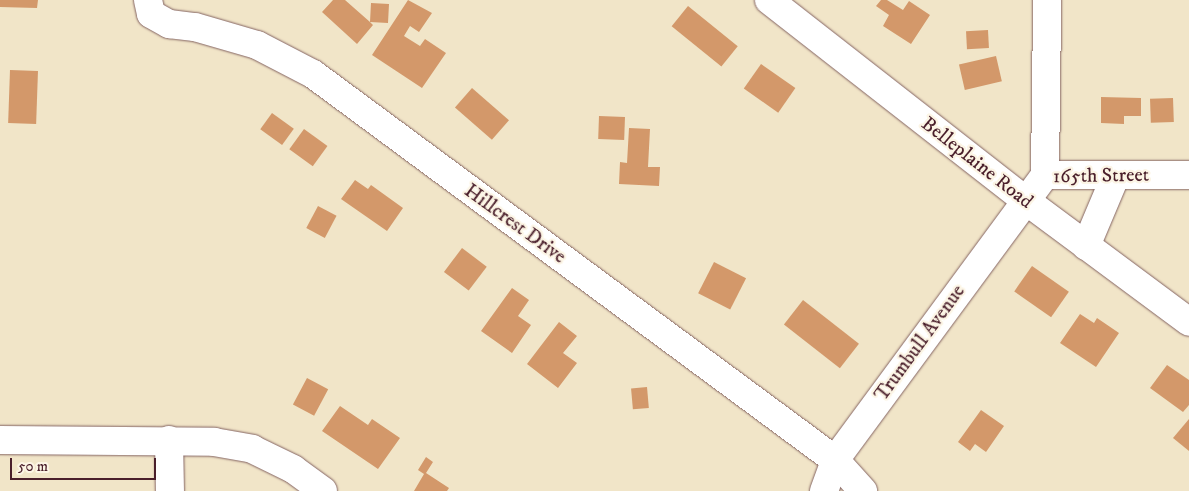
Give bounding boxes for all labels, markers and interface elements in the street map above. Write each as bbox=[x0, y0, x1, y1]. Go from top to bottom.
street label: Belleplaine Road bbox=[916, 112, 1038, 214]
street label: 165th Street bbox=[1053, 163, 1149, 189]
street label: Hillcrest Drive bbox=[459, 179, 571, 269]
street label: Trumbull Avenue bbox=[870, 280, 970, 406]
scale bar bbox=[12, 448, 159, 480]
text: 50 m bbox=[18, 457, 48, 476]

